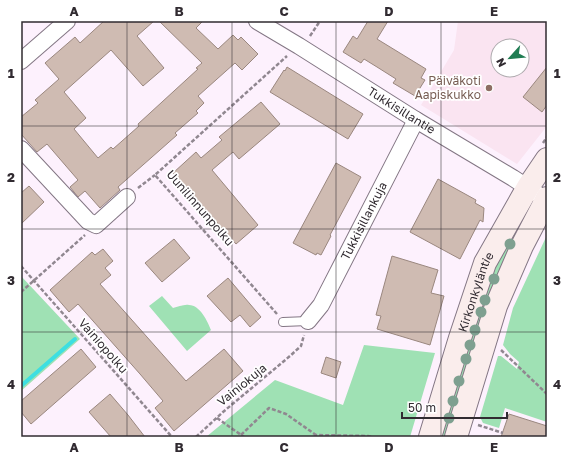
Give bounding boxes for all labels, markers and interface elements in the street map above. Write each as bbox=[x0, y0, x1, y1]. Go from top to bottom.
text: A bbox=[69, 3, 79, 19]
text: B bbox=[174, 3, 184, 19]
text: C bbox=[279, 3, 289, 19]
text: D bbox=[384, 3, 394, 19]
text: E bbox=[490, 3, 498, 19]
north arrow bbox=[490, 38, 530, 78]
text: N bbox=[493, 56, 508, 69]
text: 1 bbox=[8, 65, 15, 81]
text: 1 bbox=[554, 65, 561, 81]
place label: Päiväkoti Aapiskukko bbox=[415, 73, 481, 102]
street label: Tukkisillantie bbox=[365, 83, 438, 137]
marker: Päiväkoti Aapiskukko bbox=[484, 83, 494, 93]
street label: Uunilinnunpolku bbox=[163, 167, 237, 249]
text: 2 bbox=[7, 169, 15, 185]
text: 2 bbox=[553, 169, 561, 185]
street label: Tukkisillankuja bbox=[337, 179, 390, 262]
street label: Kirkonkyläntie bbox=[455, 249, 497, 334]
text: 3 bbox=[7, 272, 15, 288]
text: 3 bbox=[553, 272, 561, 288]
street label: Vainiopolku bbox=[76, 315, 131, 376]
street label: Vainiokuja bbox=[214, 360, 269, 409]
text: 4 bbox=[7, 376, 15, 392]
text: 4 bbox=[553, 376, 561, 392]
scale bar bbox=[402, 394, 507, 420]
text: 50 m bbox=[408, 400, 436, 415]
text: A bbox=[69, 439, 79, 455]
text: B bbox=[174, 439, 184, 455]
text: C bbox=[279, 439, 289, 455]
text: D bbox=[384, 439, 394, 455]
text: E bbox=[490, 439, 498, 455]

